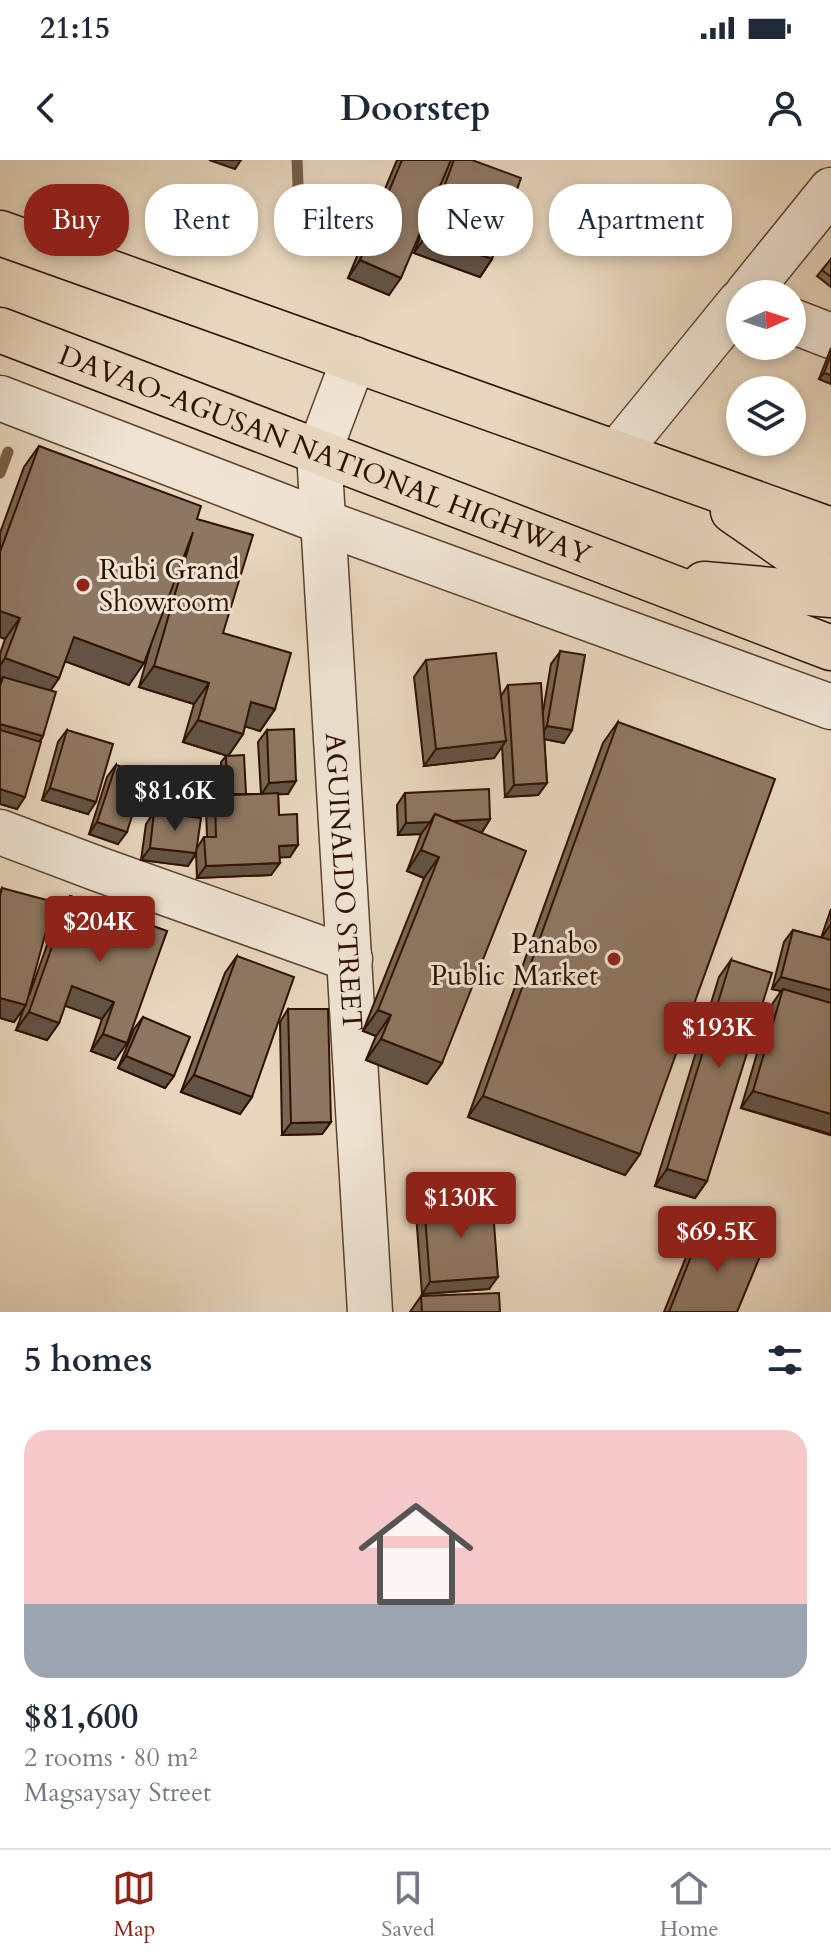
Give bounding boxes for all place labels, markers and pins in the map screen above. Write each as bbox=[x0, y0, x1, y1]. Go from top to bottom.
place label: Rubi Grand Showroom bbox=[99, 551, 240, 621]
marker: Rubi Grand Showroom bbox=[74, 576, 92, 594]
pin: $81.6K bbox=[110, 765, 240, 833]
pin: $204K bbox=[44, 896, 156, 964]
place label: Panabo Public Market bbox=[431, 925, 598, 995]
marker: Panabo Public Market bbox=[605, 950, 623, 968]
pin: $193K bbox=[663, 1002, 775, 1070]
pin: $130K bbox=[405, 1172, 517, 1240]
pin: $69.5K bbox=[652, 1206, 782, 1274]

